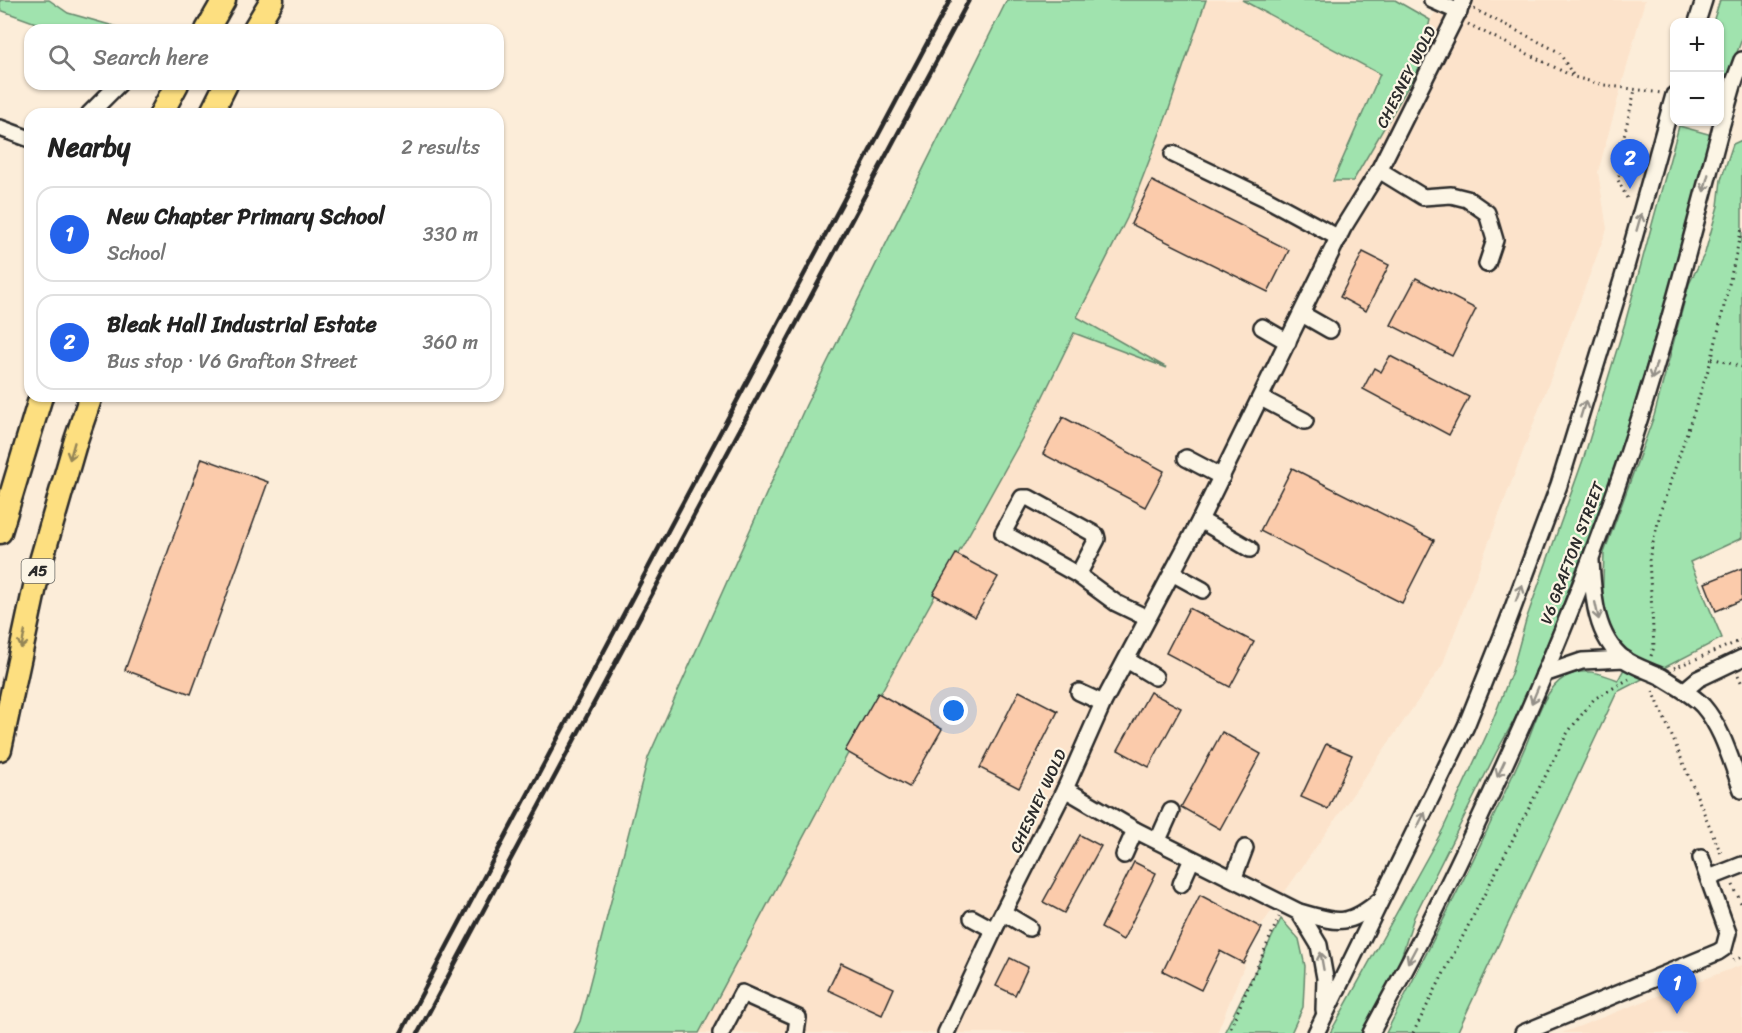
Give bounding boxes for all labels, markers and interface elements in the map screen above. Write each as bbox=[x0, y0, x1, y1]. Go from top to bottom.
map controls bbox=[1670, 18, 1724, 126]
button: + bbox=[1670, 18, 1724, 72]
street label: CHESNEY WOLD bbox=[1368, 20, 1445, 133]
search box bbox=[24, 24, 504, 90]
text: Search here bbox=[93, 38, 209, 77]
icon: search bbox=[45, 41, 78, 74]
button: − bbox=[1670, 72, 1724, 126]
text: Nearby bbox=[48, 124, 130, 170]
text: 2 results bbox=[401, 130, 480, 165]
pin: 2 bbox=[1610, 140, 1650, 189]
one-way arrow bbox=[1700, 173, 1711, 192]
text: New Chapter Primary School bbox=[107, 197, 385, 236]
one-way arrow bbox=[1633, 213, 1645, 232]
text: 1 bbox=[65, 217, 74, 252]
text: 330 m bbox=[423, 217, 478, 252]
text: School bbox=[107, 236, 166, 271]
text: Bleak Hall Industrial Estate bbox=[107, 305, 377, 344]
text: 2 bbox=[64, 325, 75, 360]
text: 360 m bbox=[422, 325, 478, 360]
text: Bus stop · V6 Grafton Street bbox=[107, 344, 358, 379]
one-way arrow bbox=[1648, 361, 1659, 380]
one-way arrow bbox=[1578, 400, 1589, 419]
one-way arrow bbox=[66, 441, 78, 460]
street label: V6 GRAFTON STREET bbox=[1531, 477, 1613, 628]
road number: A5 bbox=[22, 559, 54, 583]
one-way arrow bbox=[1514, 584, 1525, 603]
one-way arrow bbox=[1592, 601, 1604, 620]
one-way arrow bbox=[17, 630, 29, 649]
one-way arrow bbox=[1529, 685, 1540, 704]
your location bbox=[939, 696, 968, 725]
street label: CHESNEY WOLD bbox=[1001, 744, 1075, 858]
one-way arrow bbox=[1495, 760, 1507, 778]
one-way arrow bbox=[1416, 812, 1428, 830]
one-way arrow bbox=[1406, 946, 1417, 964]
one-way arrow bbox=[1316, 952, 1327, 971]
pin: 1 bbox=[1658, 964, 1696, 1014]

